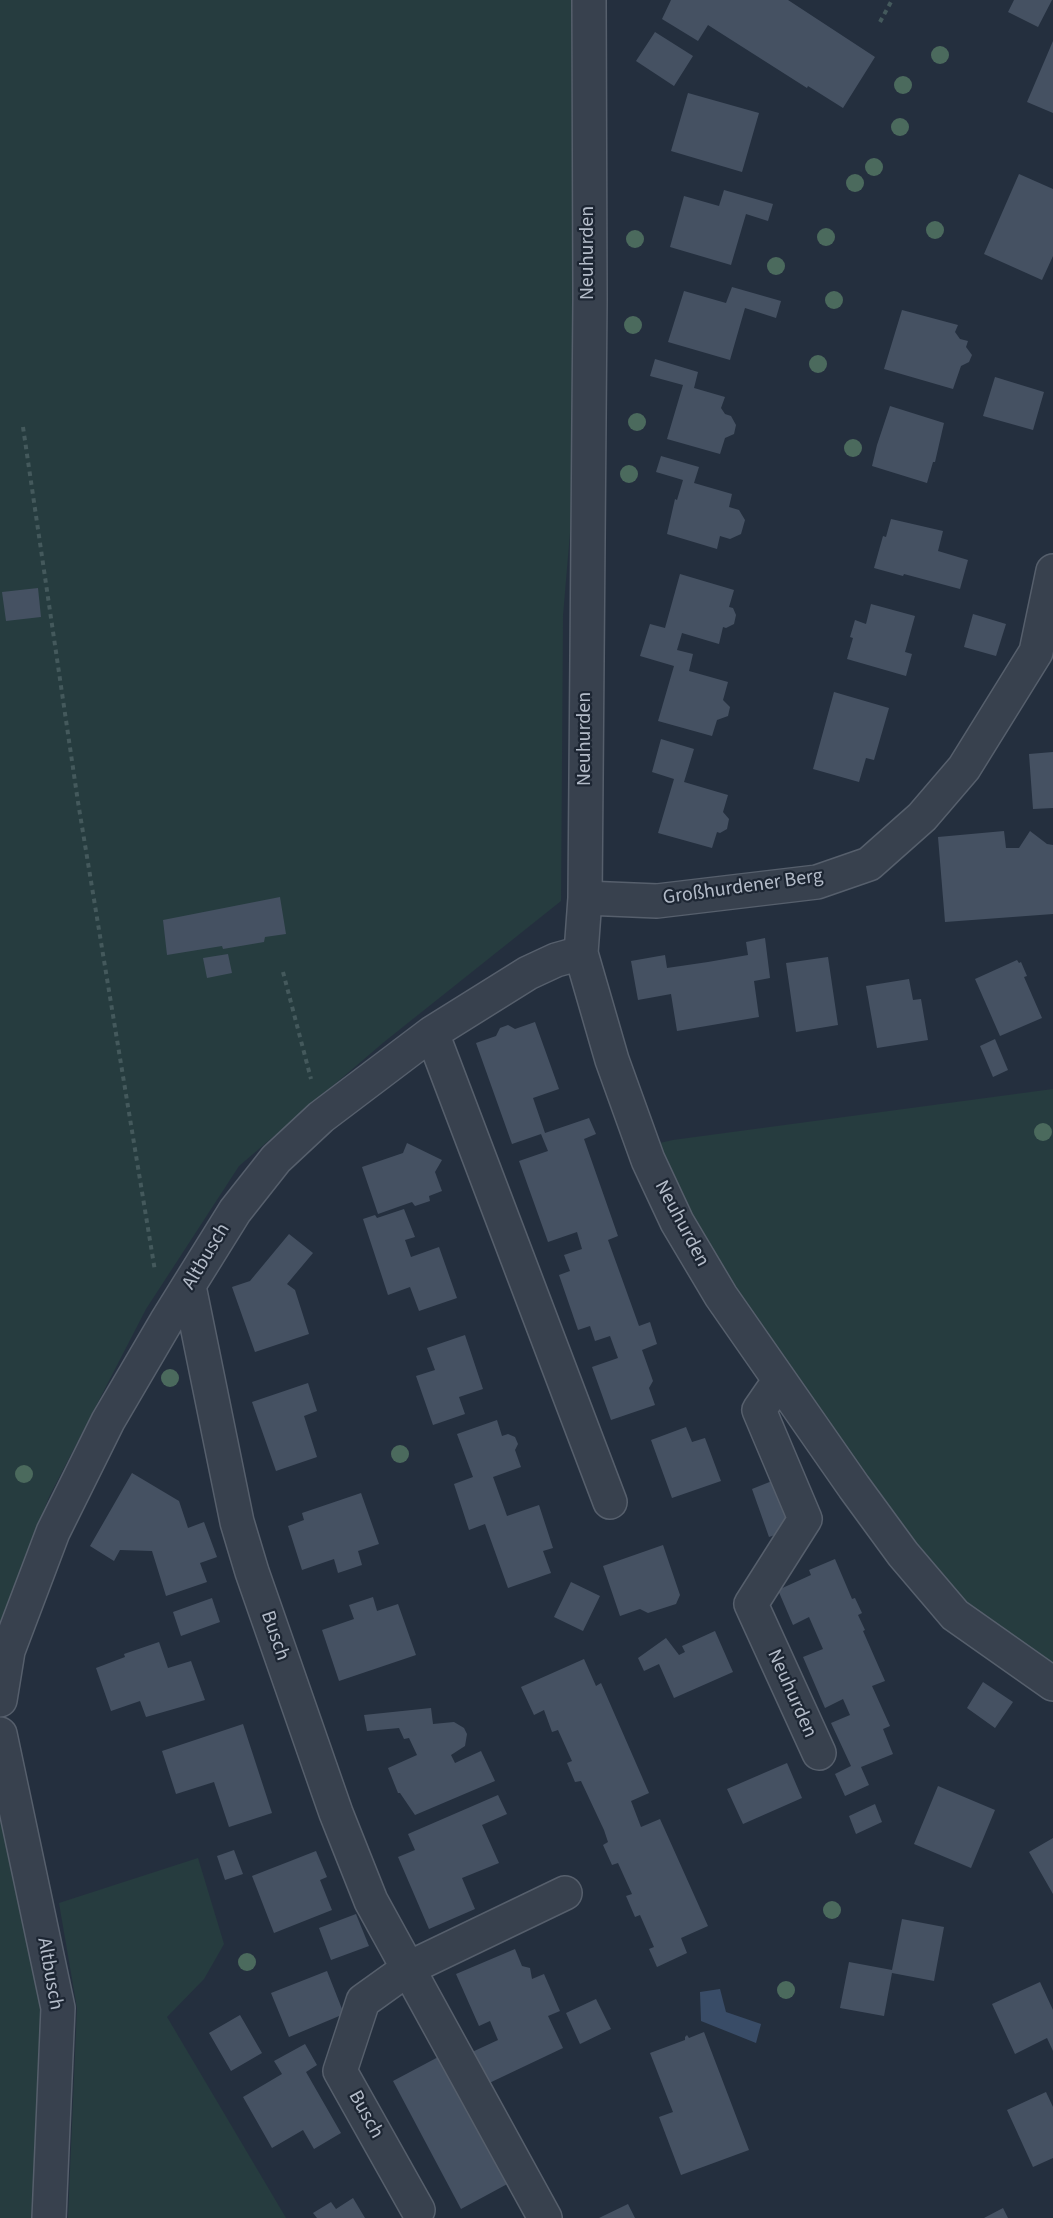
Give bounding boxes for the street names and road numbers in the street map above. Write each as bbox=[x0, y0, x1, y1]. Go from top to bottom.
street label: Neuhurden bbox=[577, 206, 601, 300]
street label: Neuhurden bbox=[574, 692, 598, 786]
street label: Großhurdener Berg bbox=[661, 865, 825, 911]
street label: Neuhurden bbox=[648, 1177, 714, 1271]
street label: Altbusch bbox=[178, 1220, 236, 1294]
street label: Busch bbox=[254, 1608, 294, 1664]
street label: Neuhurden bbox=[761, 1646, 821, 1742]
street label: Altbusch bbox=[31, 1936, 67, 2012]
street label: Busch bbox=[342, 2087, 388, 2143]

